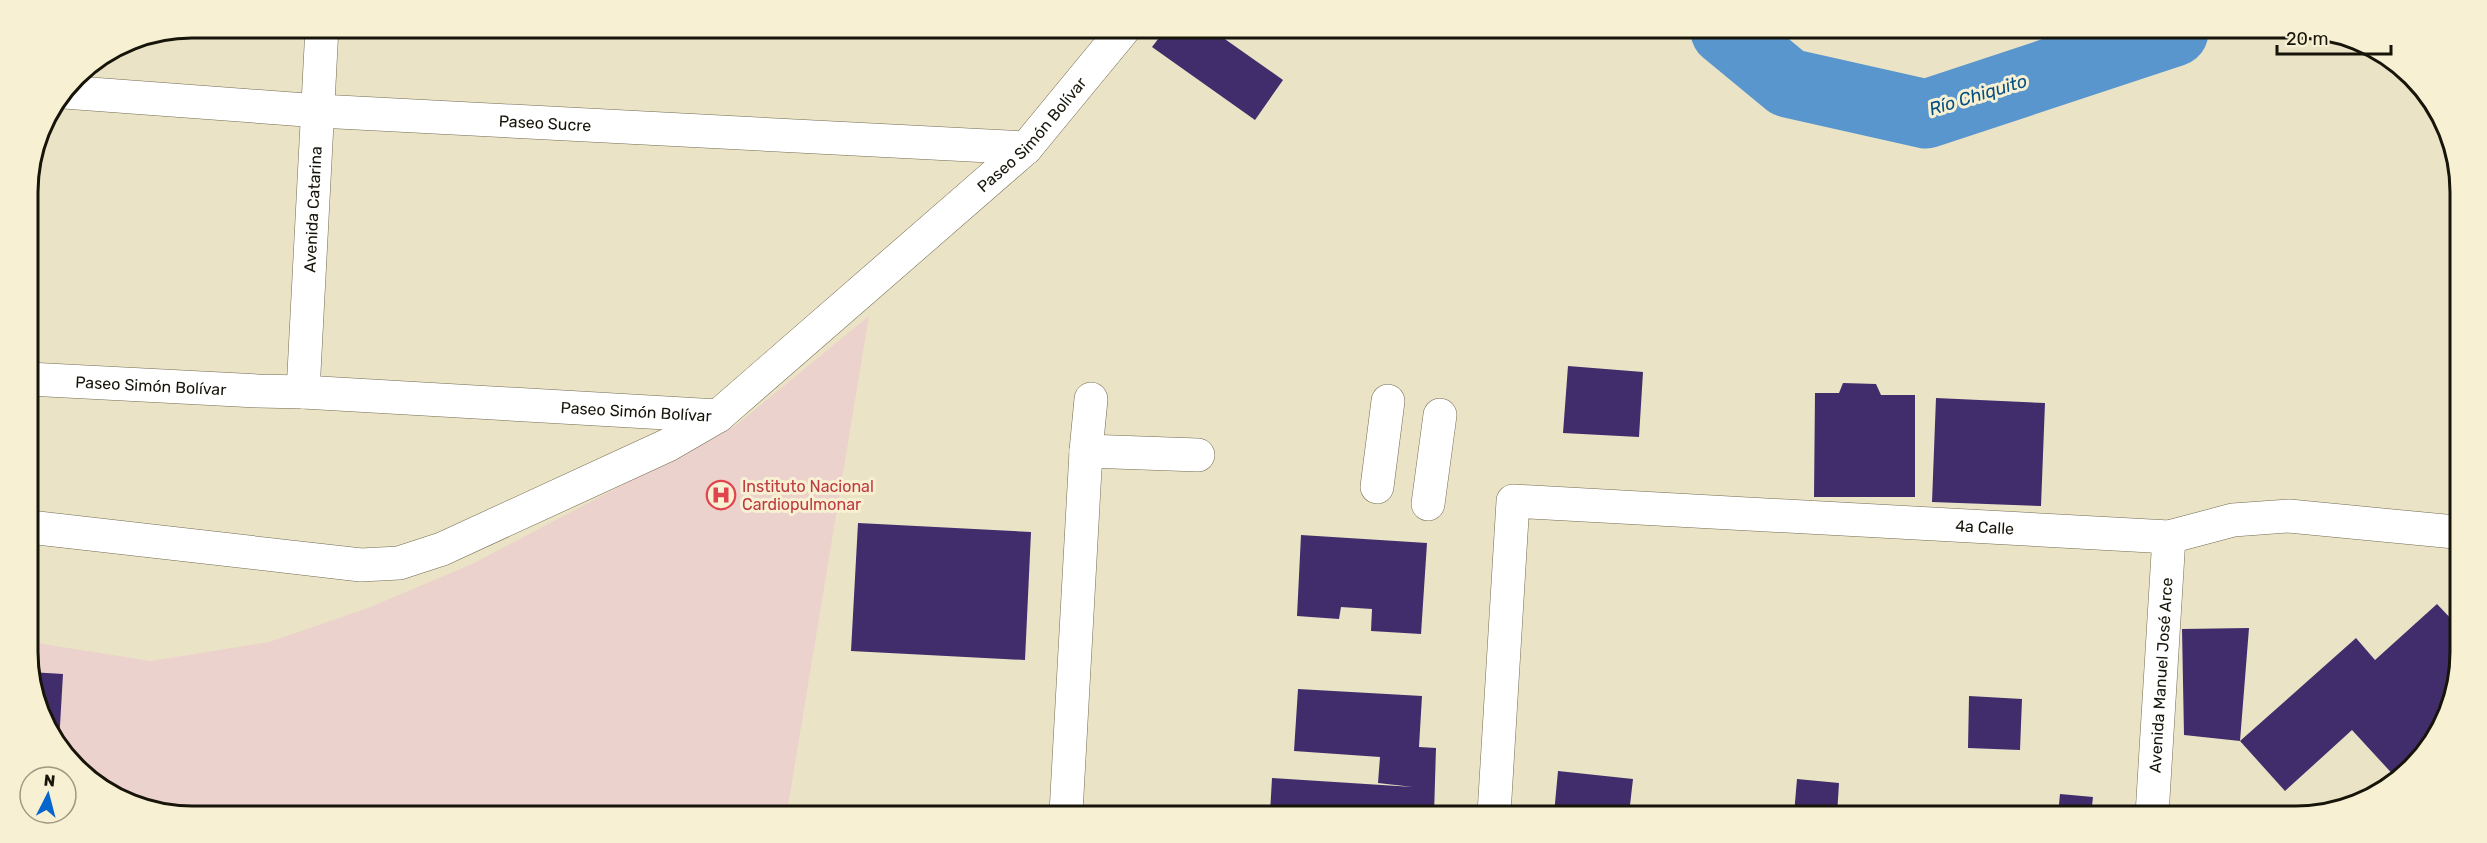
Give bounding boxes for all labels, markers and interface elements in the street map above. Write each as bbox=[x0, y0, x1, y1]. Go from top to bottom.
scale bar bbox=[2277, 18, 2391, 56]
text: 20 m bbox=[2286, 28, 2328, 50]
water label: Río Chiquito bbox=[1926, 70, 2030, 120]
street label: Paseo Simón Bolívar bbox=[973, 73, 1090, 196]
street label: Paseo Sucre bbox=[498, 111, 592, 135]
street label: Avenida Catarina bbox=[300, 145, 325, 273]
street label: Paseo Simón Bolívar bbox=[75, 372, 227, 399]
street label: Paseo Simón Bolívar bbox=[560, 397, 712, 425]
place label: Instituto Nacional Cardiopulmonar bbox=[742, 477, 874, 514]
hospital icon: Instituto Nacional Cardiopulmonar bbox=[705, 479, 737, 511]
street label: 4a Calle bbox=[1955, 516, 2015, 538]
street label: Avenida Manuel José Arce bbox=[2145, 577, 2176, 774]
north arrow bbox=[18, 765, 78, 825]
text: N bbox=[43, 771, 56, 791]

